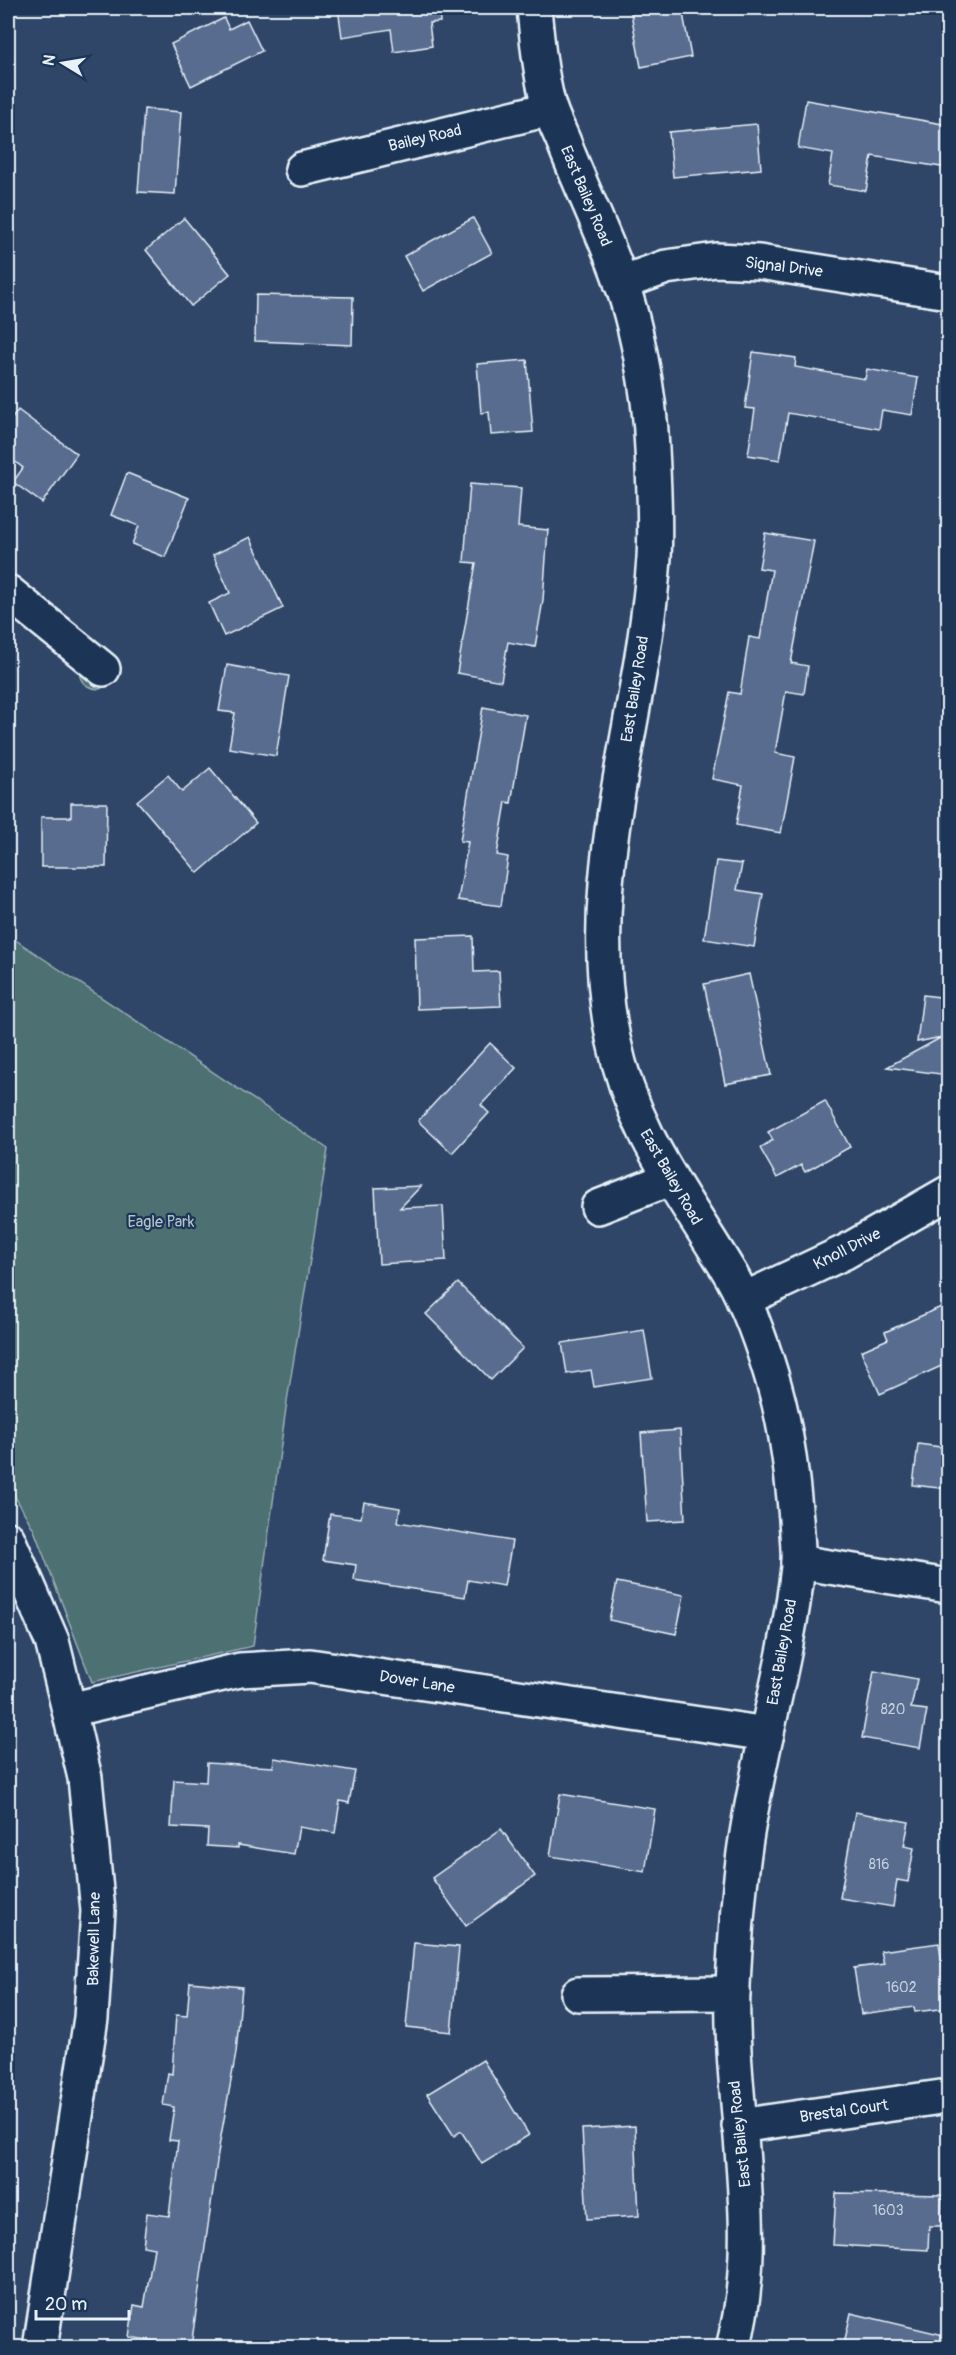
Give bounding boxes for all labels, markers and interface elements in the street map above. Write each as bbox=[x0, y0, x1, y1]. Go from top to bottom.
north arrow bbox=[33, 33, 93, 93]
text: N bbox=[38, 53, 60, 68]
street label: Bailey Road bbox=[386, 120, 464, 156]
street label: East Bailey Road bbox=[556, 143, 616, 249]
street label: Signal Drive bbox=[744, 252, 824, 282]
street label: East Bailey Road bbox=[617, 634, 653, 744]
street label: East Bailey Road bbox=[636, 1126, 706, 1228]
park label: Eagle Park bbox=[128, 1212, 195, 1232]
street label: Knoll Drive bbox=[810, 1224, 884, 1274]
street label: East Bailey Road bbox=[763, 1597, 801, 1707]
street label: Dover Lane bbox=[378, 1666, 456, 1698]
house number: 820 bbox=[881, 1701, 905, 1718]
house number: 816 bbox=[869, 1856, 889, 1873]
street label: Bakewell Lane bbox=[83, 1892, 105, 1986]
house number: 1602 bbox=[885, 1979, 917, 1996]
street label: East Bailey Road bbox=[724, 2080, 756, 2188]
street label: Brestal Court bbox=[798, 2095, 890, 2127]
house number: 1603 bbox=[873, 2202, 904, 2219]
scale bar bbox=[36, 2283, 129, 2321]
text: 20 m bbox=[45, 2293, 87, 2316]

